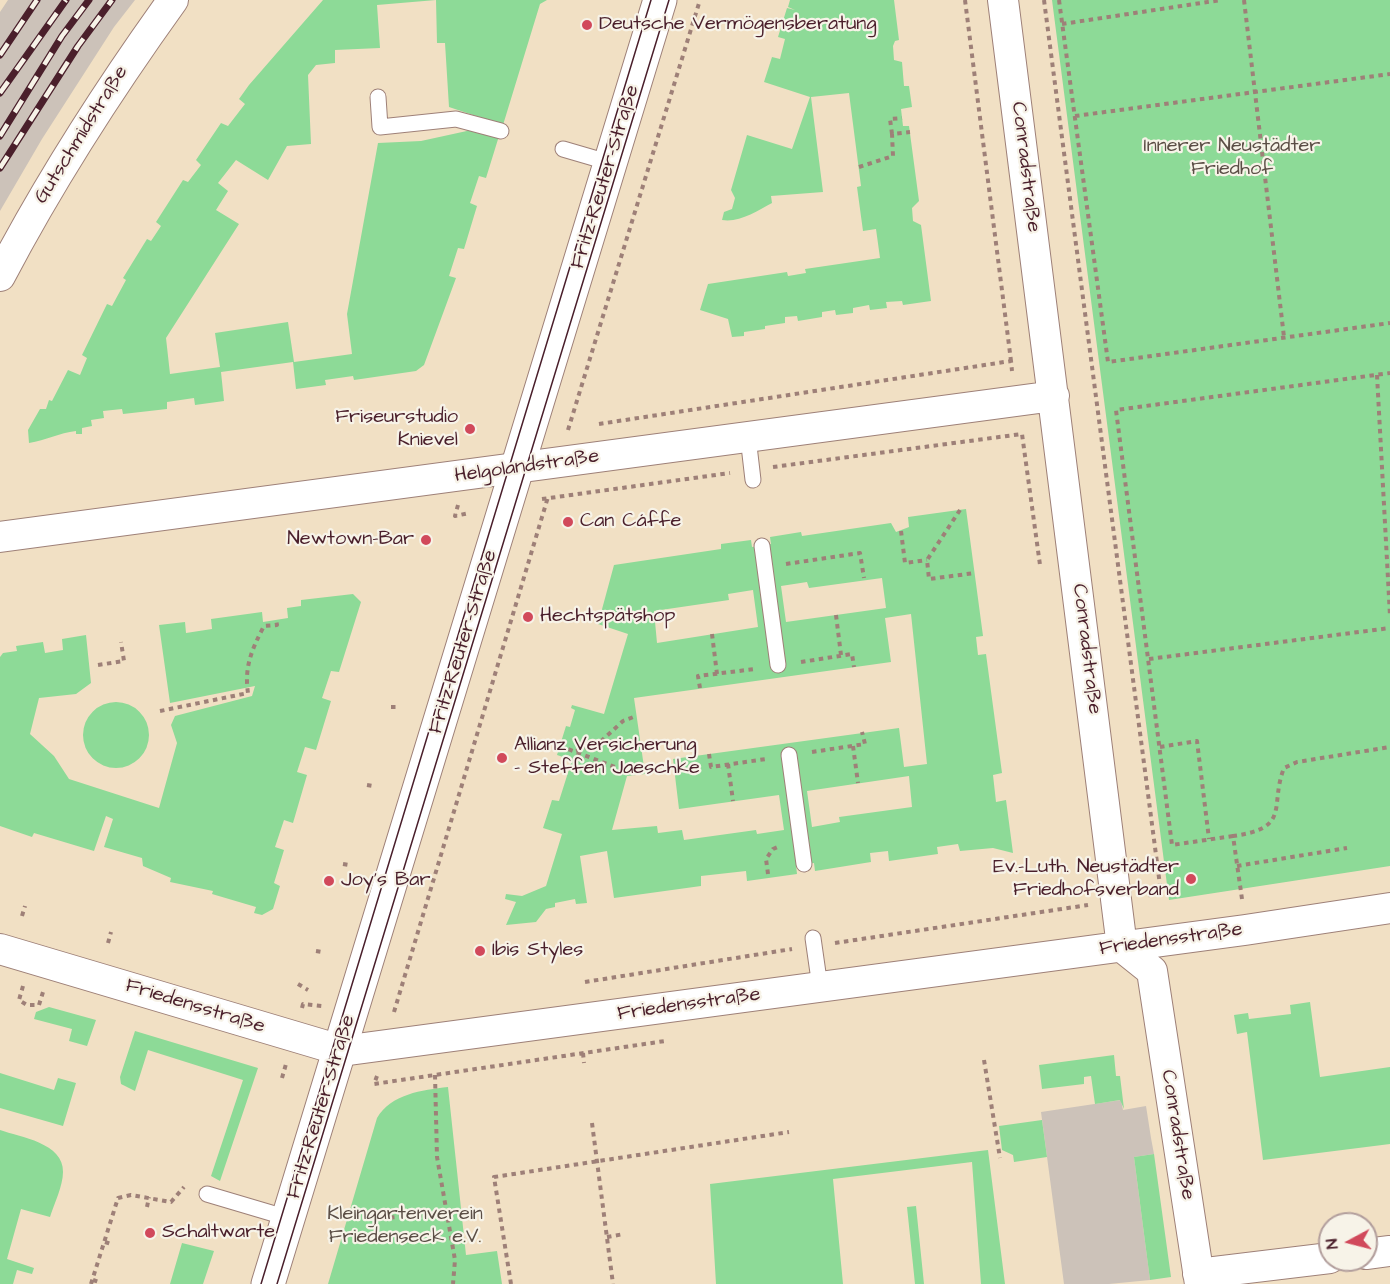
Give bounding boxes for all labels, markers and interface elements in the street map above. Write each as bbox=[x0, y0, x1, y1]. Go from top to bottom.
place label: Deutsche Vermögensberatung bbox=[599, 13, 877, 37]
marker: Deutsche Vermögensberatung bbox=[580, 18, 594, 32]
street label: Gutschmidstraße bbox=[30, 62, 134, 208]
street label: Fritz-Reuter-Straße bbox=[567, 82, 645, 272]
street label: Conradstraße bbox=[1005, 100, 1045, 234]
park label: Innerer Neustädter Friedhof bbox=[1144, 135, 1320, 182]
place label: Friseurstudio Knievel bbox=[335, 406, 458, 453]
marker: Friseurstudio Knievel bbox=[463, 422, 477, 436]
street label: Helgolandstraße bbox=[453, 445, 601, 489]
place label: Can Cáffe bbox=[580, 510, 681, 534]
marker: Can Cáffe bbox=[561, 515, 575, 529]
place label: Newtown-Bar bbox=[287, 528, 414, 552]
marker: Newtown-Bar bbox=[419, 533, 433, 547]
street label: Fritz-Reuter-Straße bbox=[425, 547, 503, 737]
street label: Conradstraße bbox=[1066, 582, 1106, 716]
place label: Hechtspätshop bbox=[540, 605, 675, 629]
marker: Hechtspätshop bbox=[521, 610, 535, 624]
place label: Allianz Versicherung - Steffen Jaeschke bbox=[514, 734, 700, 781]
marker: Allianz Versicherung - Steffen Jaeschke bbox=[495, 751, 509, 765]
place label: Ev.-Luth. Neustädter Friedhofsverband bbox=[993, 856, 1179, 903]
place label: Joy's Bar bbox=[341, 869, 431, 893]
marker: Ev.-Luth. Neustädter Friedhofsverband bbox=[1184, 872, 1198, 886]
marker: Joy's Bar bbox=[322, 874, 336, 888]
street label: Friedensstraße bbox=[1098, 918, 1244, 962]
place label: Ibis Styles bbox=[492, 939, 583, 963]
marker: Ibis Styles bbox=[473, 944, 487, 958]
street label: Friedensstraße bbox=[123, 974, 267, 1040]
street label: Friedensstraße bbox=[616, 983, 762, 1027]
street label: Fritz-Reuter-Straße bbox=[283, 1012, 361, 1202]
street label: Conradstraße bbox=[1155, 1068, 1199, 1202]
park label: Kleingartenverein Friedenseck e.V. bbox=[327, 1203, 483, 1250]
north arrow bbox=[1318, 1212, 1378, 1272]
place label: Schaltwarte bbox=[162, 1221, 275, 1245]
marker: Schaltwarte bbox=[143, 1226, 157, 1240]
text: N bbox=[1321, 1238, 1344, 1250]

